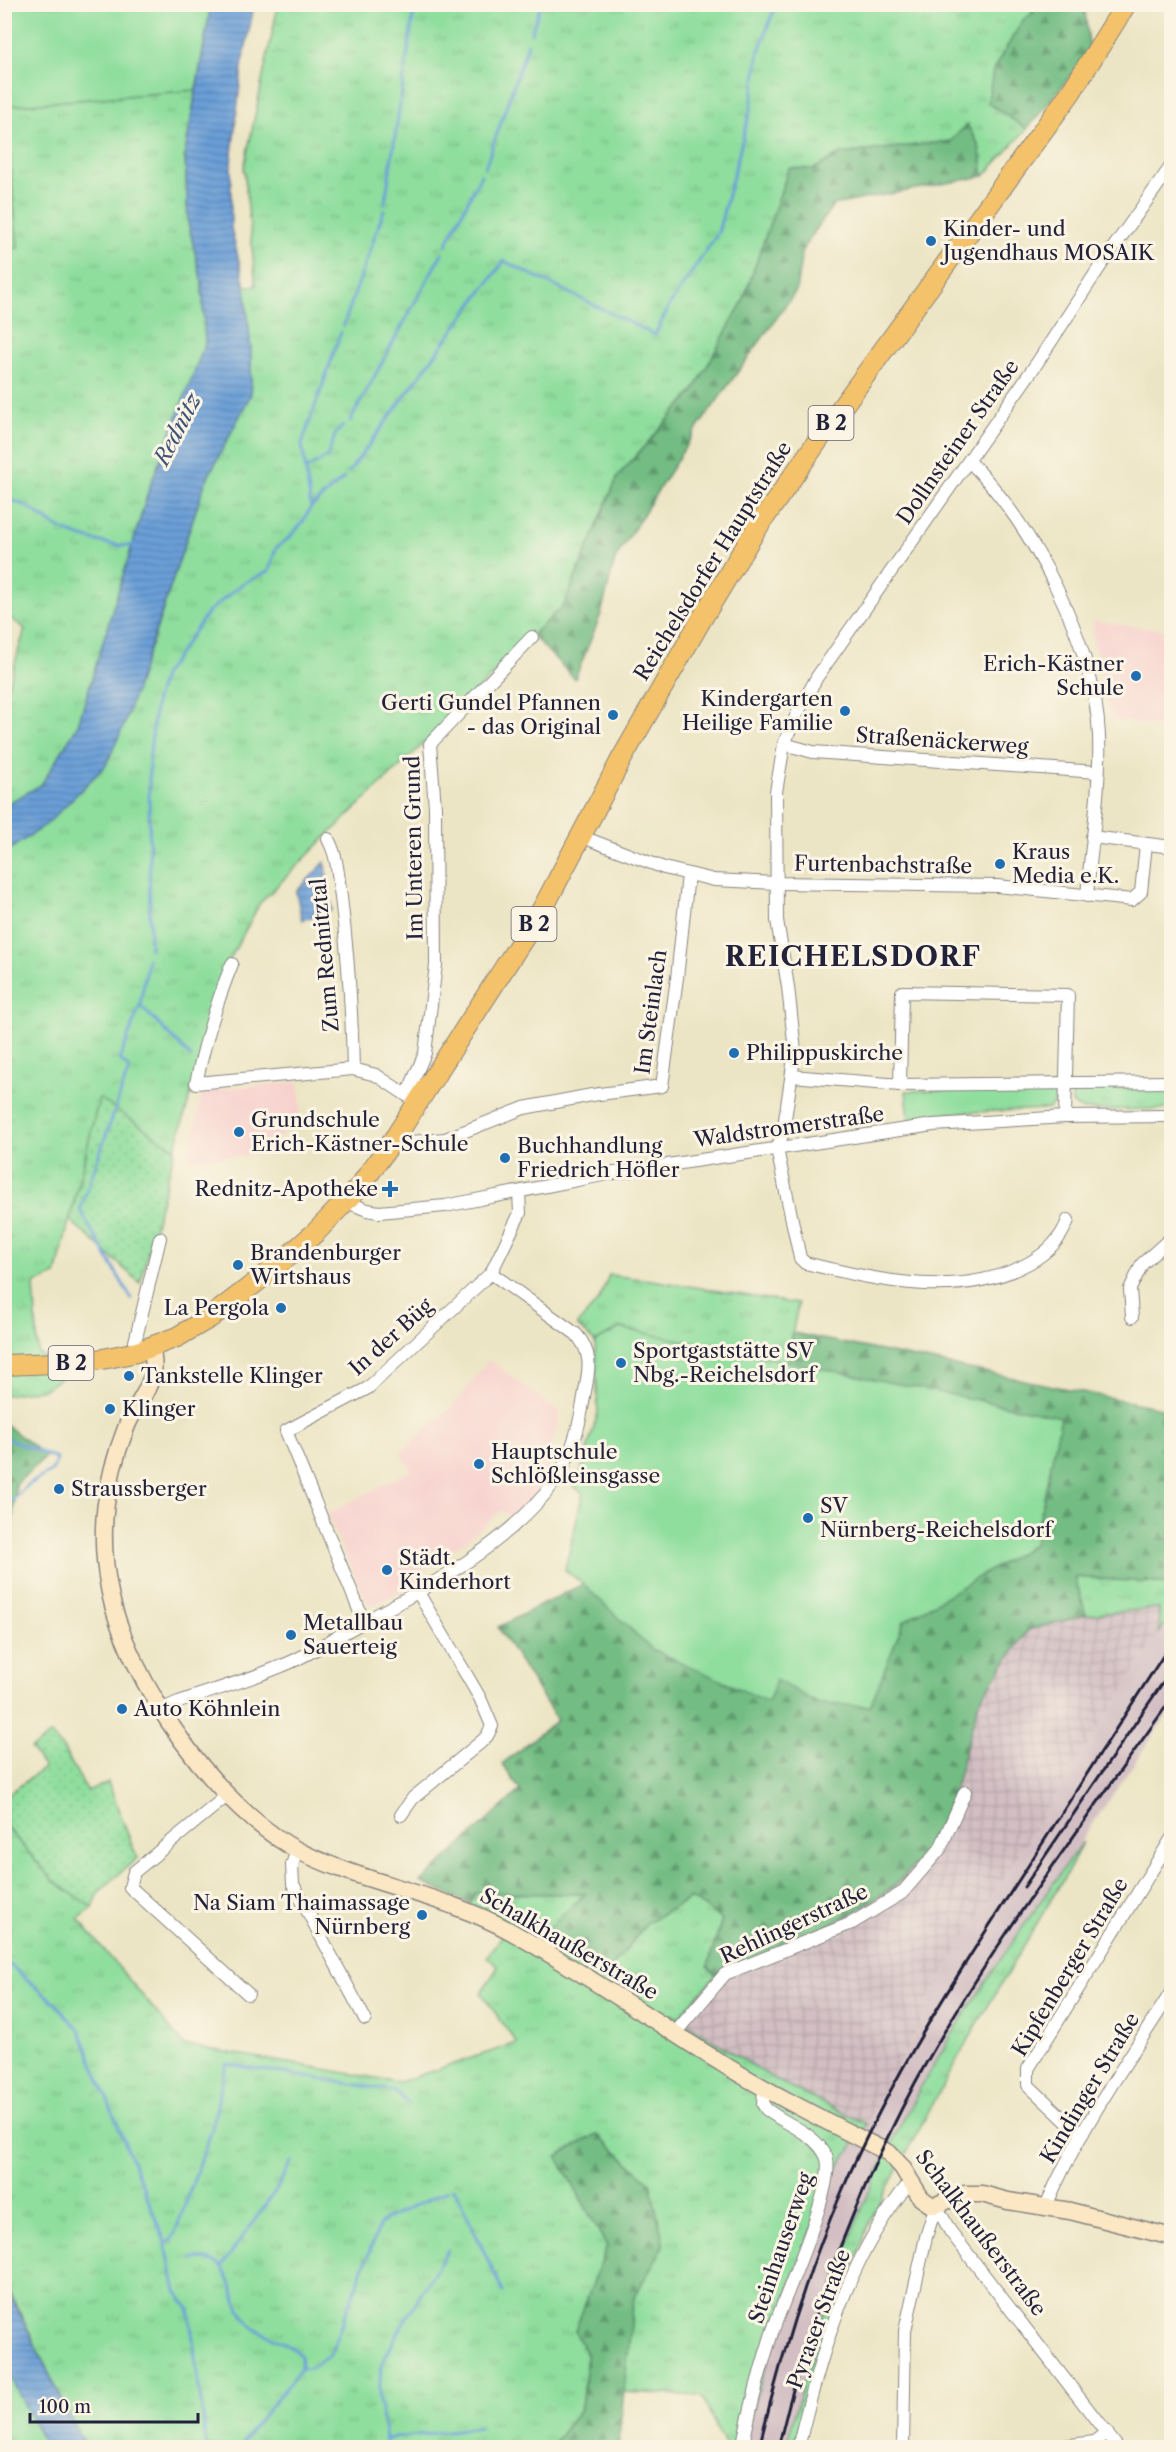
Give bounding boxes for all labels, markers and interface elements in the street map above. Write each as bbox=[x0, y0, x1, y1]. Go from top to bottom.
place label: Kinder- und Jugendhaus MOSAIK bbox=[940, 216, 1155, 265]
marker: Kinder- und Jugendhaus MOSAIK bbox=[924, 234, 938, 248]
street label: Dollnsteiner Straße bbox=[891, 355, 1024, 529]
water label: Rednitz bbox=[147, 388, 208, 471]
road number: B 2 bbox=[808, 406, 854, 440]
street label: Reichelsdorfer Hauptstraße bbox=[629, 437, 797, 685]
place label: Erich-Kästner Schule bbox=[983, 651, 1124, 700]
marker: Erich-Kästner Schule bbox=[1129, 669, 1143, 683]
place label: Kindergarten Heilige Familie bbox=[682, 686, 833, 735]
place label: Gerti Gundel Pfannen - das Original bbox=[381, 690, 601, 739]
marker: Kindergarten Heilige Familie bbox=[838, 704, 852, 718]
marker: Gerti Gundel Pfannen - das Original bbox=[606, 708, 620, 722]
street label: Straßenäckerweg bbox=[855, 722, 1030, 759]
street label: Im Unteren Grund bbox=[399, 755, 428, 941]
place label: Kraus Media e.K. bbox=[1012, 839, 1119, 888]
street label: Furtenbachstraße bbox=[794, 850, 972, 879]
marker: Kraus Media e.K. bbox=[993, 857, 1007, 871]
street label: Zum Rednitztal bbox=[305, 877, 344, 1033]
road number: B 2 bbox=[512, 907, 556, 941]
district label: REICHELSDORF bbox=[725, 940, 981, 973]
street label: Im Steinlach bbox=[629, 948, 672, 1076]
place label: Philippuskirche bbox=[746, 1040, 903, 1065]
marker: Philippuskirche bbox=[727, 1046, 741, 1060]
street label: Waldstromerstraße bbox=[691, 1101, 886, 1152]
place label: Grundschule Erich-Kästner-Schule bbox=[251, 1107, 468, 1156]
marker: Grundschule Erich-Kästner-Schule bbox=[232, 1125, 246, 1139]
place label: Buchhandlung Friedrich Höfler bbox=[517, 1133, 680, 1182]
marker: Buchhandlung Friedrich Höfler bbox=[498, 1151, 512, 1165]
place label: Rednitz-Apotheke bbox=[194, 1176, 378, 1201]
marker: Rednitz-Apotheke bbox=[383, 1182, 397, 1196]
place label: Brandenburger Wirtshaus bbox=[249, 1240, 401, 1289]
marker: Brandenburger Wirtshaus bbox=[231, 1258, 245, 1272]
street label: In der Büg bbox=[344, 1292, 438, 1381]
place label: La Pergola bbox=[164, 1295, 270, 1320]
marker: La Pergola bbox=[274, 1301, 288, 1315]
place label: Sportgaststätte SV Nbg.-Reichelsdorf bbox=[633, 1338, 818, 1387]
road number: B 2 bbox=[48, 1346, 94, 1380]
marker: Sportgaststätte SV Nbg.-Reichelsdorf bbox=[614, 1356, 628, 1370]
place label: Tankstelle Klinger bbox=[141, 1363, 323, 1388]
marker: Tankstelle Klinger bbox=[122, 1369, 136, 1383]
place label: Klinger bbox=[122, 1396, 196, 1421]
marker: Klinger bbox=[103, 1402, 117, 1416]
place label: Hauptschule Schlößleinsgasse bbox=[491, 1439, 660, 1488]
marker: Hauptschule Schlößleinsgasse bbox=[472, 1457, 486, 1471]
place label: Straussberger bbox=[71, 1476, 207, 1501]
marker: Straussberger bbox=[52, 1482, 66, 1496]
place label: SV Nürnberg-Reichelsdorf bbox=[820, 1493, 1054, 1542]
marker: SV Nürnberg-Reichelsdorf bbox=[801, 1511, 815, 1525]
place label: Städt. Kinderhort bbox=[399, 1545, 511, 1594]
marker: Städt. Kinderhort bbox=[380, 1563, 394, 1577]
place label: Metallbau Sauerteig bbox=[303, 1610, 403, 1659]
marker: Metallbau Sauerteig bbox=[284, 1628, 298, 1642]
place label: Auto Köhnlein bbox=[133, 1696, 280, 1721]
marker: Auto Köhnlein bbox=[115, 1702, 129, 1716]
street label: Kipfenberger Straße bbox=[1006, 1873, 1133, 2061]
street label: Rehlingerstraße bbox=[716, 1878, 872, 1969]
street label: Schalkhaußerstraße bbox=[476, 1882, 663, 2005]
place label: Na Siam Thaimassage Nürnberg bbox=[193, 1890, 411, 1939]
marker: Na Siam Thaimassage Nürnberg bbox=[415, 1908, 429, 1922]
street label: Kindinger Straße bbox=[1035, 2008, 1144, 2168]
street label: Schalkhaußerstraße bbox=[911, 2145, 1052, 2321]
street label: Steinhauserweg bbox=[743, 2168, 818, 2327]
street label: Pyraser Straße bbox=[782, 2246, 855, 2392]
scale bar bbox=[30, 2386, 198, 2424]
text: 100 m bbox=[39, 2396, 91, 2418]

